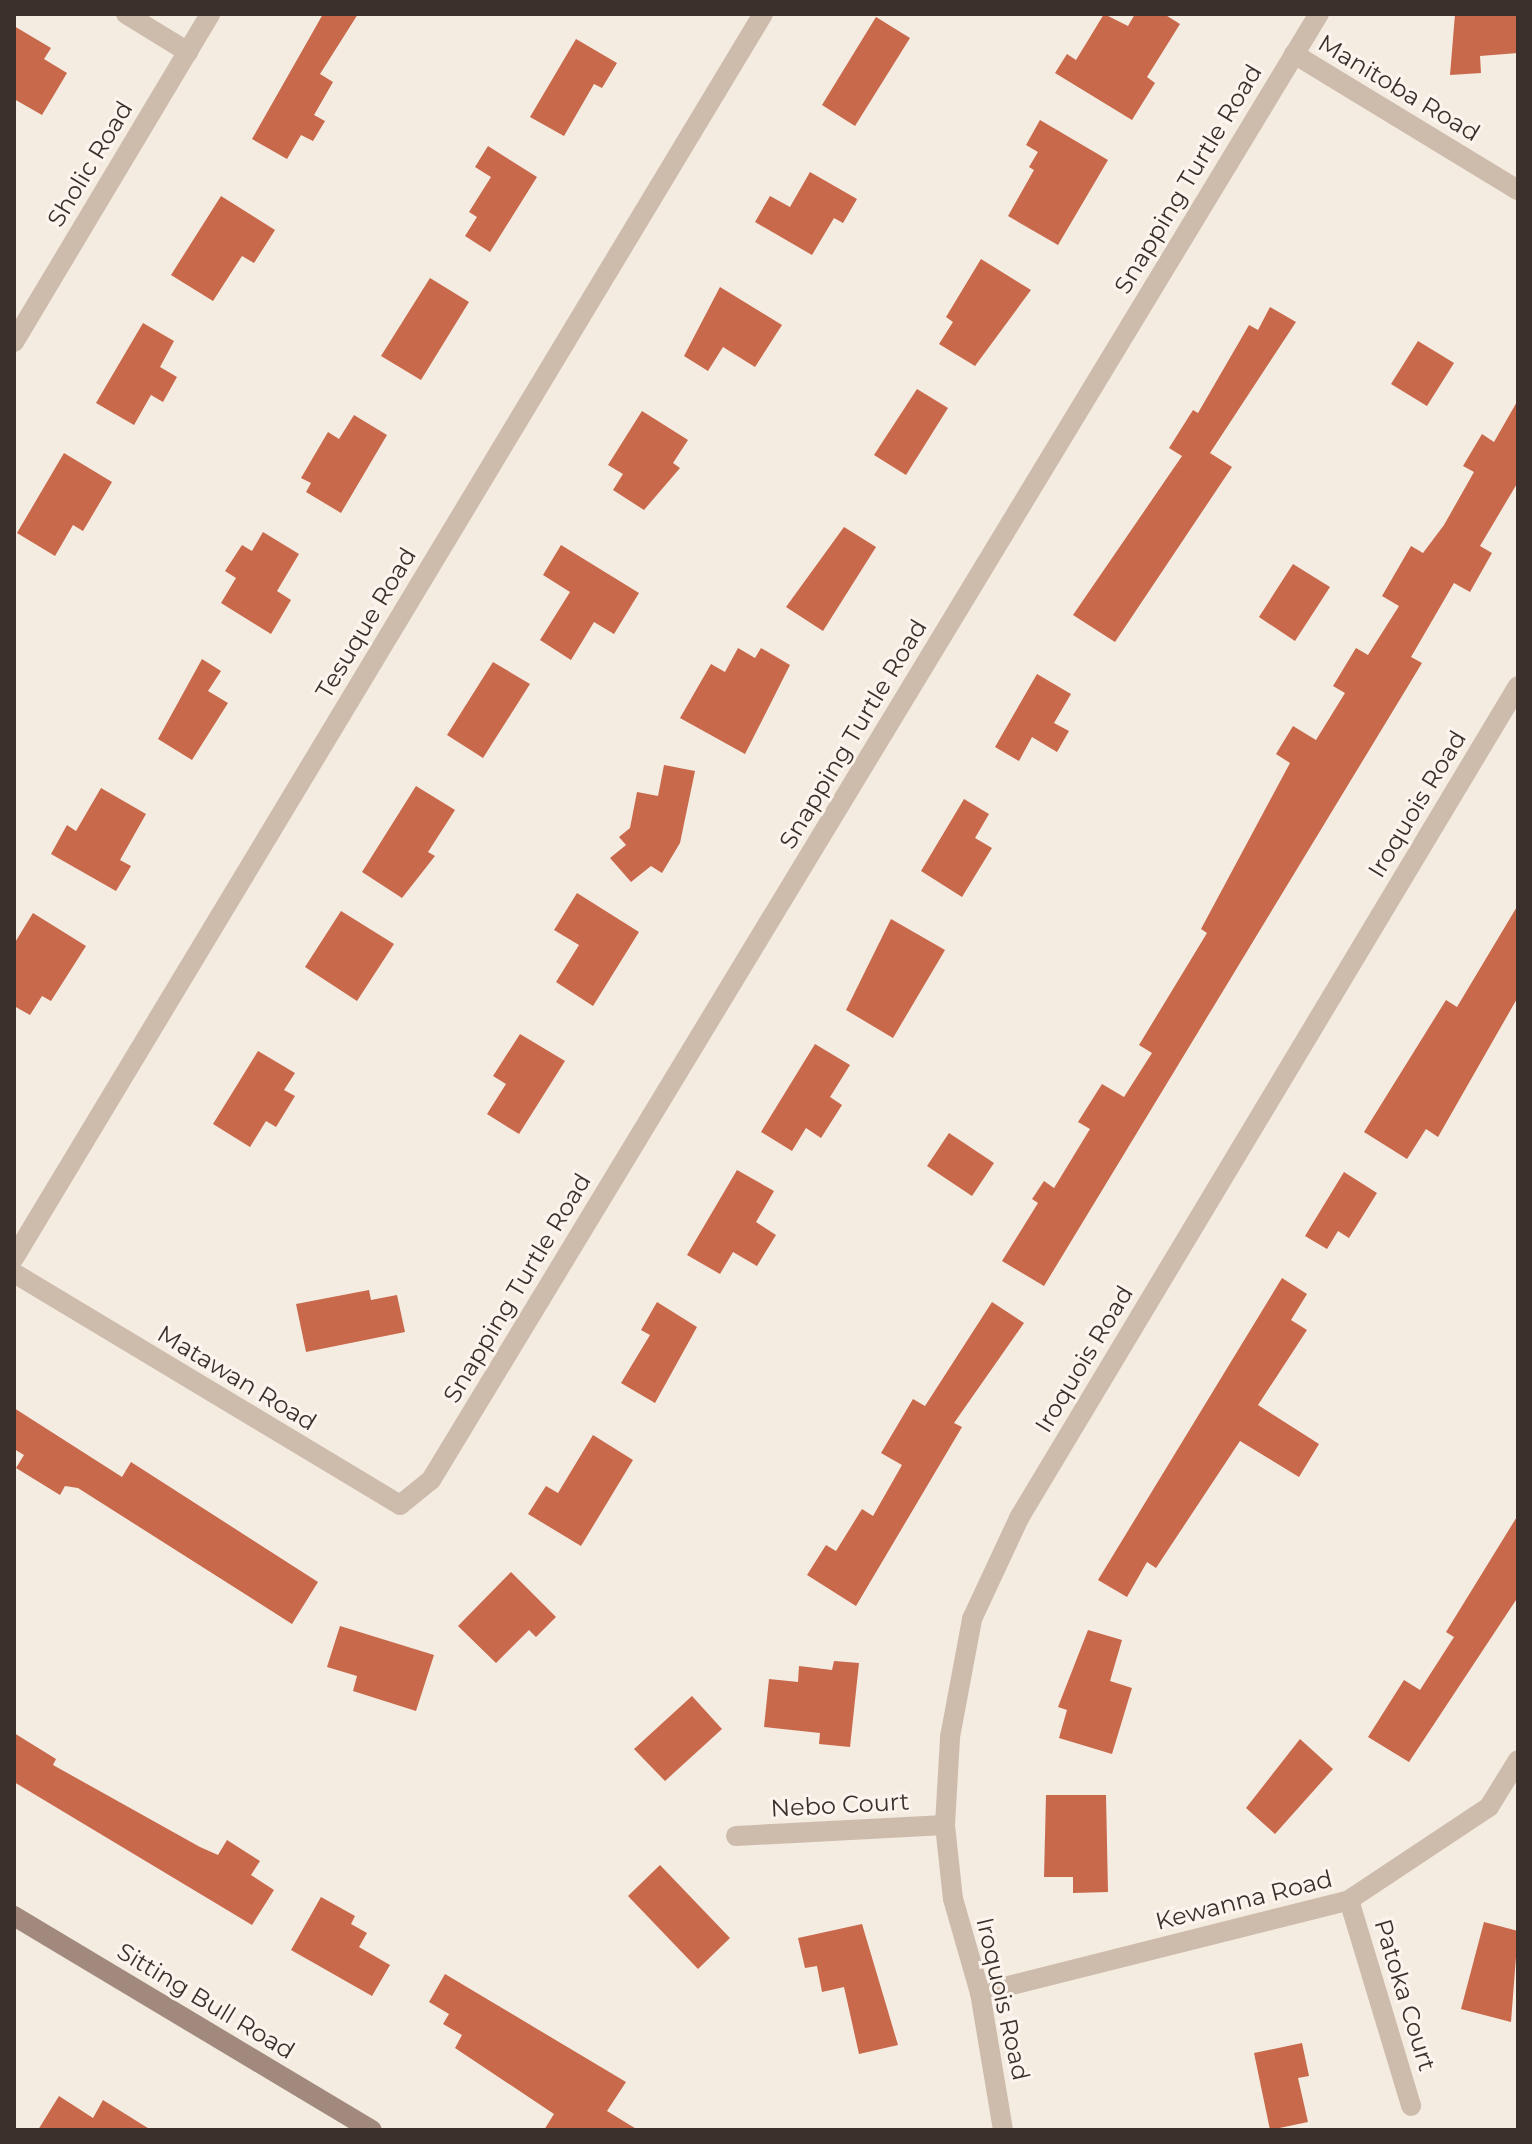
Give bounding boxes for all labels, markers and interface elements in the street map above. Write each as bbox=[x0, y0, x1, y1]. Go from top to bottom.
street label: Manitoba Road bbox=[1313, 28, 1485, 148]
street label: Snapping Turtle Road bbox=[1108, 59, 1268, 299]
street label: Sholic Road bbox=[41, 96, 139, 232]
street label: Tesuque Road bbox=[310, 542, 422, 704]
street label: Snapping Turtle Road bbox=[773, 614, 933, 854]
street label: Iroquois Road bbox=[1362, 725, 1472, 883]
street label: Snapping Turtle Road bbox=[437, 1168, 597, 1408]
street label: Iroquois Road bbox=[1029, 1280, 1139, 1438]
street label: Matawan Road bbox=[152, 1319, 322, 1437]
street label: Nebo Court bbox=[770, 1787, 910, 1823]
street label: Kewanna Road bbox=[1153, 1864, 1335, 1936]
street label: Iroquois Road bbox=[970, 1915, 1036, 2083]
street label: Patoka Court bbox=[1368, 1916, 1442, 2074]
street label: Sitting Bull Road bbox=[112, 1937, 300, 2065]

